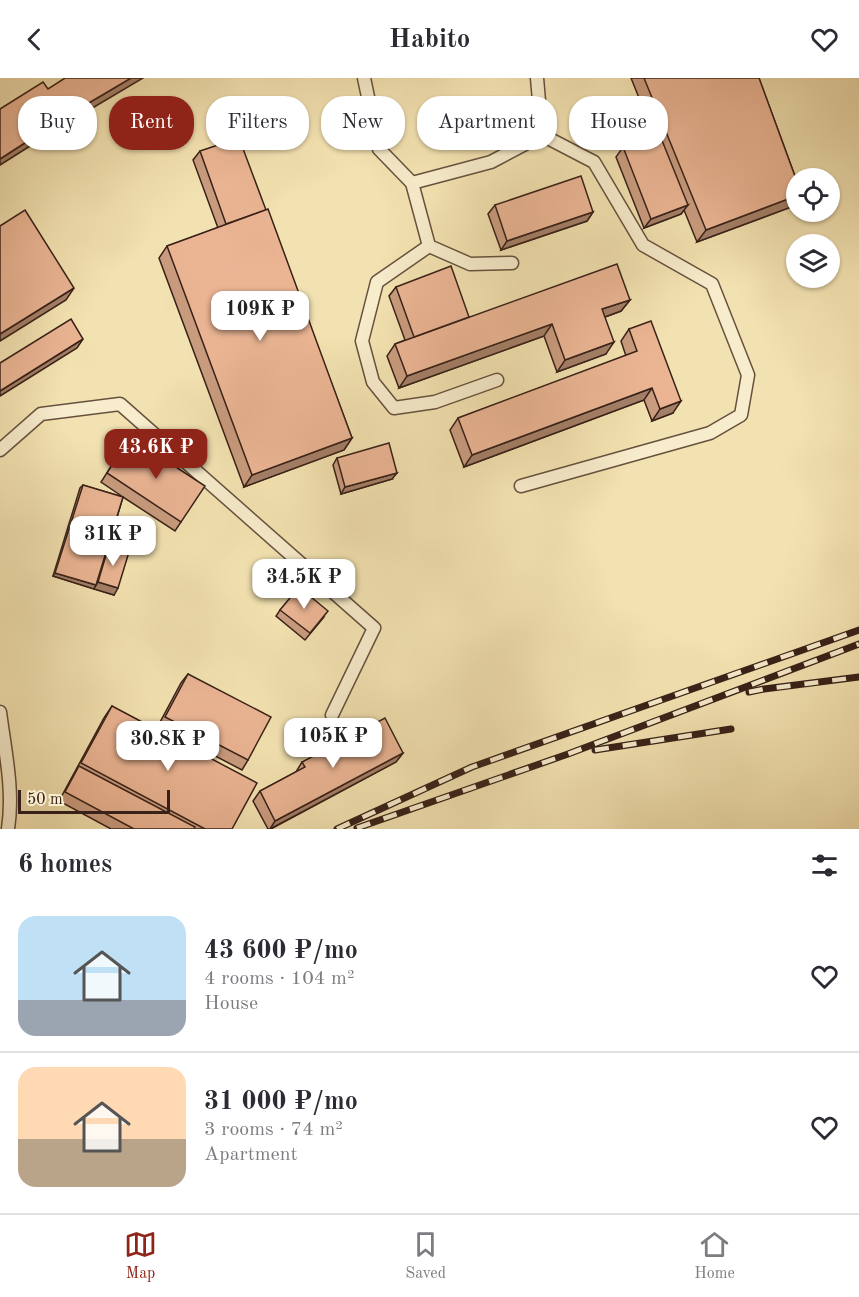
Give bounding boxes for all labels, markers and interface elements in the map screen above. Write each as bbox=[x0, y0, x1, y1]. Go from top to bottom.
icon: back bbox=[18, 23, 51, 56]
icon: heart bbox=[808, 23, 841, 56]
text: Habito bbox=[389, 26, 470, 53]
chip: Buy bbox=[18, 96, 97, 150]
chip: Rent bbox=[109, 96, 194, 150]
chip: Filters bbox=[206, 96, 309, 150]
chip: New bbox=[321, 96, 405, 150]
chip: Apartment bbox=[417, 96, 557, 150]
chip: House bbox=[569, 96, 668, 150]
map controls bbox=[786, 168, 840, 288]
button: locate bbox=[786, 168, 840, 222]
button: layers bbox=[786, 234, 840, 288]
pin: 109K ₽ bbox=[211, 291, 309, 342]
text: 109K ₽ bbox=[225, 300, 295, 320]
pin: 43.6K ₽ bbox=[101, 429, 211, 480]
text: 43.6K ₽ bbox=[118, 438, 194, 458]
pin: 31K ₽ bbox=[71, 516, 155, 567]
text: 31K ₽ bbox=[84, 525, 142, 545]
pin: 34.5K ₽ bbox=[249, 559, 359, 610]
text: 34.5K ₽ bbox=[266, 568, 342, 588]
pin: 105K ₽ bbox=[284, 718, 382, 769]
pin: 30.8K ₽ bbox=[113, 721, 223, 772]
text: 105K ₽ bbox=[298, 727, 368, 747]
text: 30.8K ₽ bbox=[130, 730, 206, 750]
scale bar bbox=[18, 787, 170, 814]
text: 50 m bbox=[27, 792, 63, 808]
icon: filters bbox=[808, 849, 841, 882]
text: 6 homes bbox=[18, 852, 112, 878]
text: 43 600 ₽/mo bbox=[204, 938, 358, 964]
icon: home bbox=[66, 940, 138, 1012]
icon: heart bbox=[808, 960, 841, 993]
text: 4 rooms · 104 m² bbox=[204, 969, 354, 989]
text: House bbox=[204, 994, 258, 1014]
text: 31 000 ₽/mo bbox=[204, 1089, 358, 1115]
icon: home bbox=[66, 1091, 138, 1163]
icon: heart bbox=[808, 1111, 841, 1144]
text: 3 rooms · 74 m² bbox=[204, 1120, 343, 1140]
text: Apartment bbox=[204, 1145, 298, 1165]
tab: Map bbox=[124, 1228, 157, 1284]
tab: Saved bbox=[405, 1228, 446, 1284]
tab: Home bbox=[694, 1228, 735, 1284]

